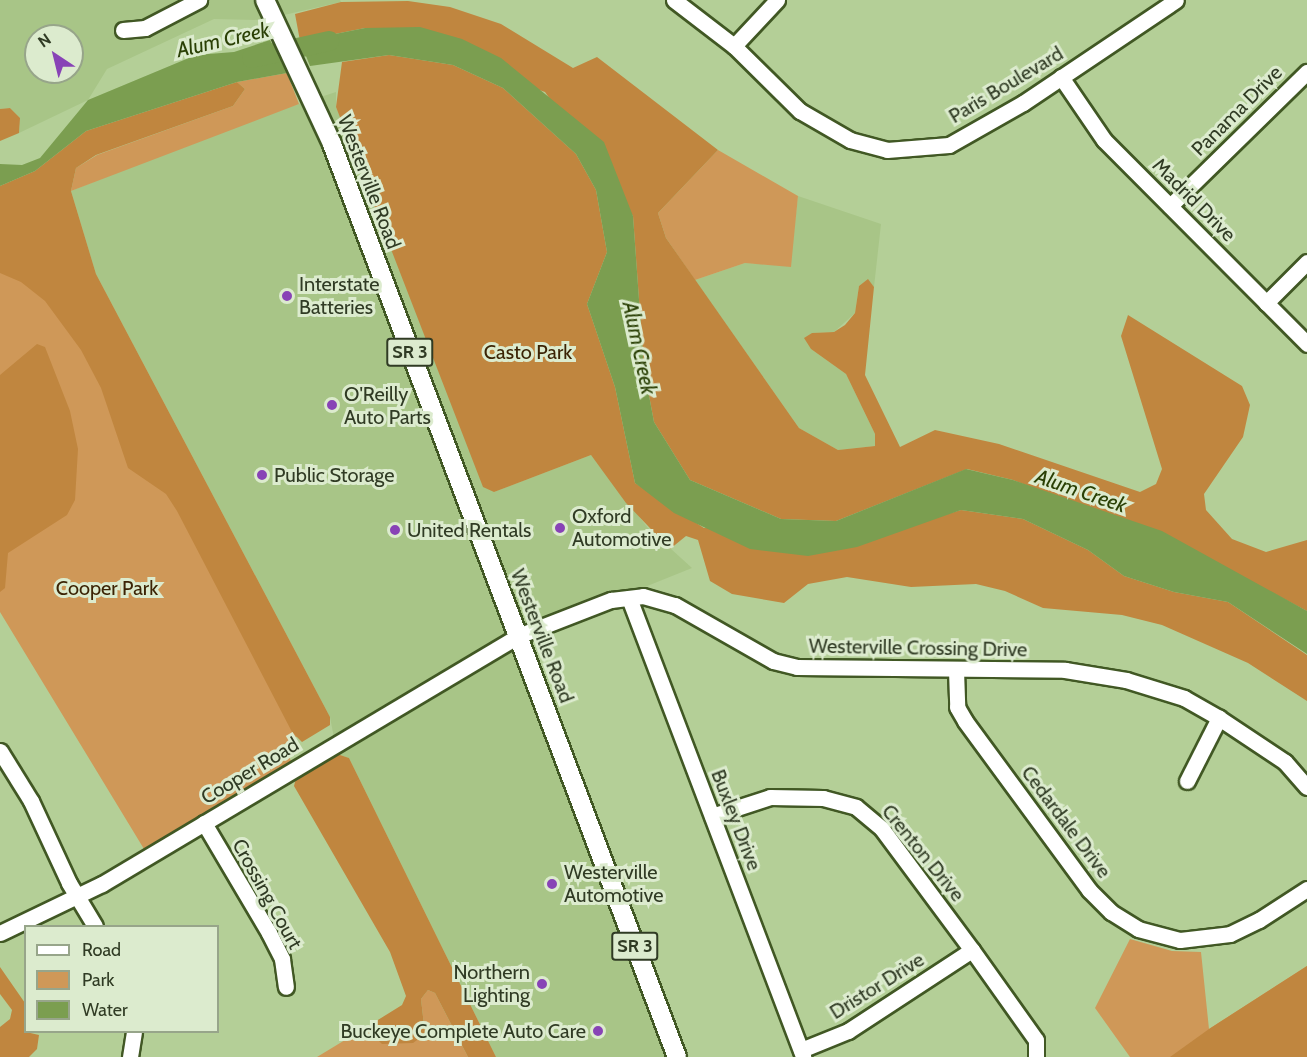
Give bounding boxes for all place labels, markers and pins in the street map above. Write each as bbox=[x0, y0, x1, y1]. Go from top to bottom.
place label: Interstate Batteries bbox=[299, 272, 379, 319]
marker: Interstate Batteries bbox=[280, 289, 294, 303]
place label: O'Reilly Auto Parts bbox=[344, 382, 431, 429]
marker: O'Reilly Auto Parts bbox=[325, 398, 339, 412]
place label: Public Storage bbox=[274, 463, 394, 487]
marker: Public Storage bbox=[255, 468, 269, 482]
place label: Oxford Automotive bbox=[572, 504, 671, 551]
place label: United Rentals bbox=[407, 518, 531, 542]
marker: Oxford Automotive bbox=[553, 521, 567, 535]
marker: United Rentals bbox=[388, 523, 402, 537]
place label: Westerville Automotive bbox=[564, 861, 663, 908]
marker: Westerville Automotive bbox=[545, 877, 559, 891]
place label: Northern Lighting bbox=[454, 960, 530, 1007]
marker: Northern Lighting bbox=[535, 977, 549, 991]
place label: Buckeye Complete Auto Care bbox=[340, 1019, 586, 1043]
marker: Buckeye Complete Auto Care bbox=[591, 1024, 605, 1038]

